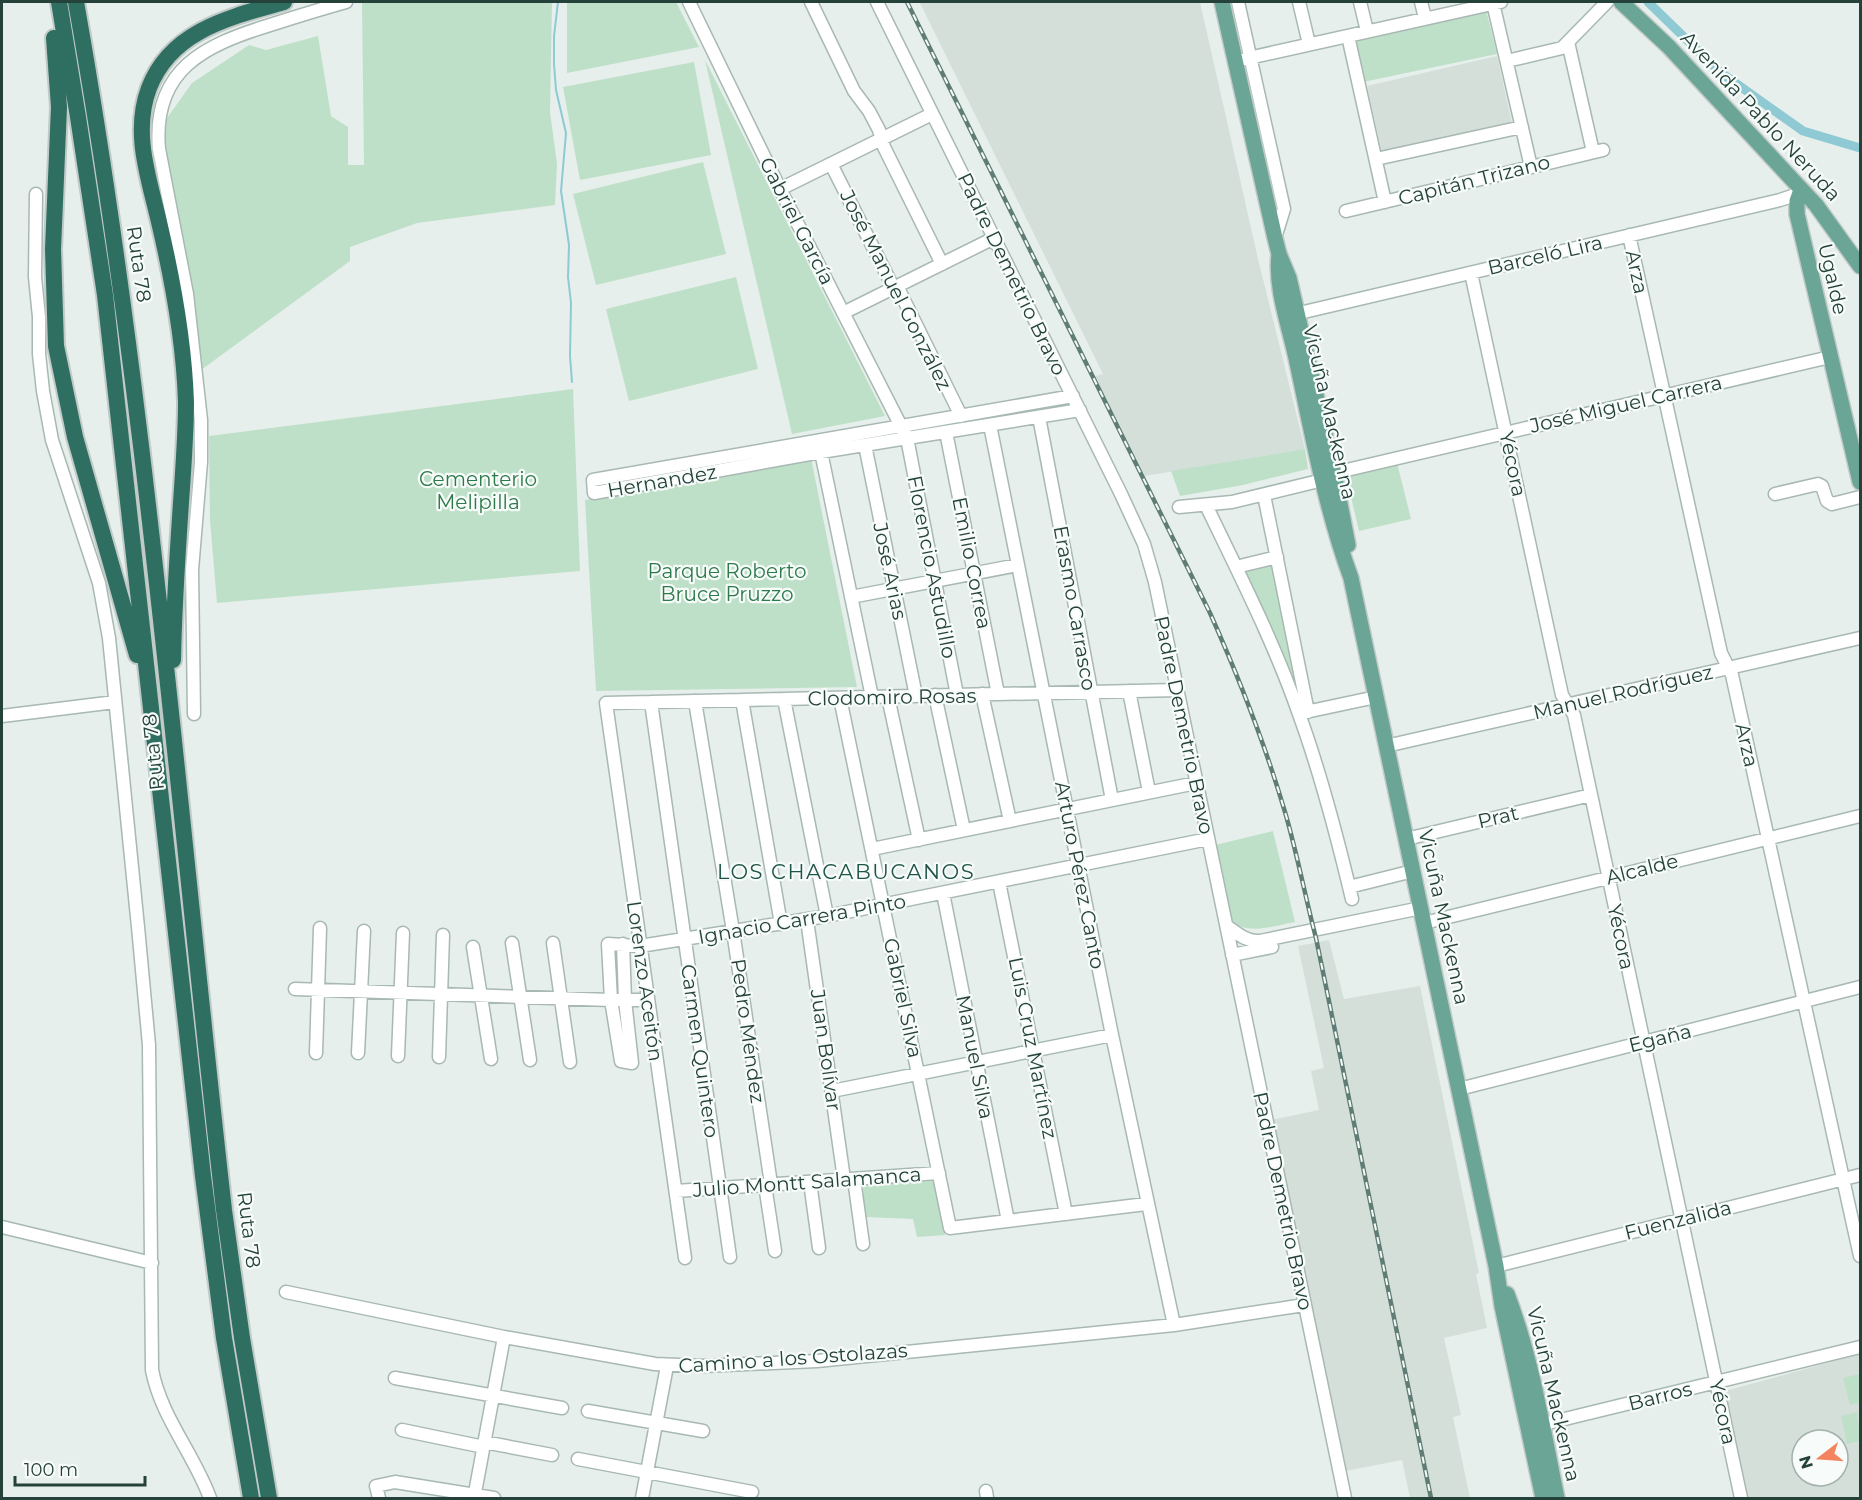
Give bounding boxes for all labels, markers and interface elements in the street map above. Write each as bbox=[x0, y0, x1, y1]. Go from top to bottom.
street label: Avenida Pablo Neruda bbox=[1676, 26, 1846, 206]
street label: Capitán Trizano bbox=[1396, 150, 1552, 210]
street label: Gabriel García bbox=[755, 153, 839, 289]
street label: Padre Demetrio Bravo bbox=[952, 169, 1072, 379]
street label: José Manuel González bbox=[835, 185, 957, 394]
street label: Ruta 78 bbox=[122, 224, 156, 304]
street label: Barceló Lira bbox=[1485, 230, 1605, 280]
street label: Ugalde bbox=[1813, 241, 1853, 317]
street label: Arza bbox=[1621, 248, 1653, 296]
street label: Vicuña Mackenna bbox=[1298, 322, 1362, 502]
street label: José Miguel Carrera bbox=[1527, 370, 1724, 438]
street label: Yécora bbox=[1494, 429, 1532, 499]
street label: Hernandez bbox=[605, 460, 719, 502]
park label: Cementerio Melipilla bbox=[419, 467, 537, 514]
street label: Florencio Astudillo bbox=[902, 473, 962, 661]
street label: Emilio Correa bbox=[947, 495, 997, 631]
street label: José Arias bbox=[868, 519, 912, 622]
street label: Erasmo Carrasco bbox=[1049, 524, 1101, 692]
park label: Parque Roberto Bruce Pruzzo bbox=[647, 559, 807, 606]
street label: Padre Demetrio Bravo bbox=[1149, 614, 1219, 836]
street label: Manuel Rodríguez bbox=[1531, 660, 1715, 724]
street label: Clodomiro Rosas bbox=[807, 684, 977, 710]
street label: Ruta 78 bbox=[137, 713, 169, 791]
street label: Arza bbox=[1730, 721, 1764, 769]
street label: Arturo Pérez Canto bbox=[1050, 779, 1110, 971]
street label: Prat bbox=[1475, 801, 1521, 833]
street label: Vicuña Mackenna bbox=[1414, 827, 1474, 1007]
street label: Alcalde bbox=[1603, 848, 1681, 890]
district label: LOS CHACABUCANOS bbox=[717, 859, 975, 884]
street label: Ignacio Carrera Pinto bbox=[696, 889, 908, 949]
street label: Lorenzo Aceitón bbox=[622, 899, 668, 1063]
street label: Yécora bbox=[1602, 902, 1640, 972]
street label: Gabriel Silva bbox=[879, 936, 927, 1060]
street label: Luis Cruz Martínez bbox=[1004, 955, 1062, 1141]
street label: Pedro Méndez bbox=[726, 957, 770, 1105]
street label: Carmen Quintero bbox=[676, 963, 724, 1139]
street label: Juan Bolívar bbox=[805, 987, 846, 1112]
street label: Manuel Silva bbox=[951, 993, 999, 1121]
street label: Egaña bbox=[1626, 1019, 1694, 1057]
street label: Padre Demetrio Bravo bbox=[1248, 1090, 1318, 1312]
street label: Julio Montt Salamanca bbox=[691, 1162, 922, 1202]
street label: Ruta 78 bbox=[232, 1190, 266, 1270]
street label: Fuenzalida bbox=[1622, 1195, 1734, 1245]
street label: Vicuña Mackenna bbox=[1522, 1304, 1586, 1484]
street label: Camino a los Ostolazas bbox=[678, 1338, 909, 1378]
street label: Barros bbox=[1626, 1376, 1695, 1415]
street label: Yécora bbox=[1704, 1377, 1742, 1447]
north arrow bbox=[1790, 1428, 1850, 1488]
scale bar bbox=[15, 1449, 146, 1487]
text: N bbox=[1795, 1453, 1817, 1471]
text: 100 m bbox=[24, 1459, 78, 1481]

